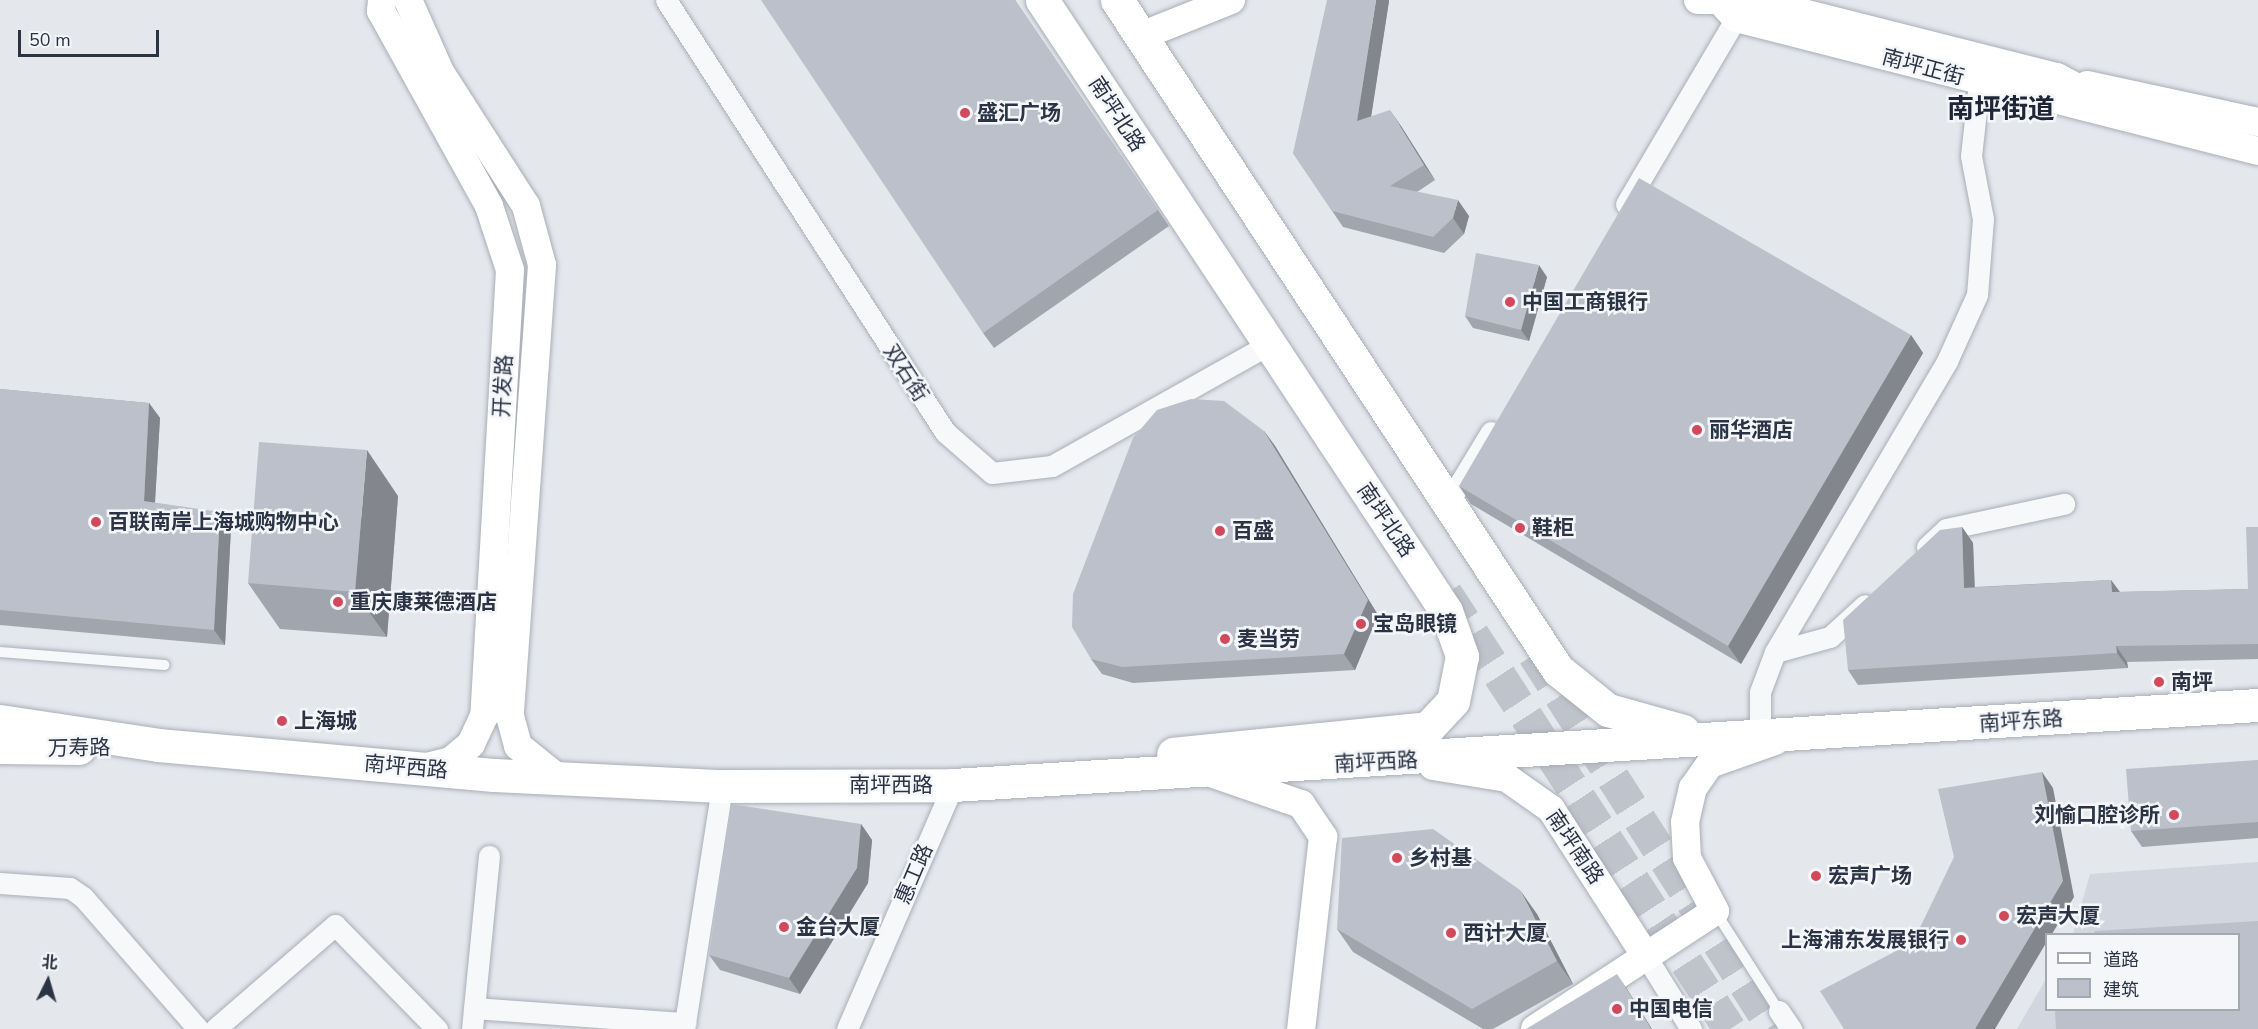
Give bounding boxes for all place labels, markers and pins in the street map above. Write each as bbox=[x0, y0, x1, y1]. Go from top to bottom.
place label: 盛汇广场 bbox=[977, 100, 1061, 126]
marker: 盛汇广场 bbox=[958, 106, 972, 120]
place label: 中国工商银行 bbox=[1522, 289, 1648, 315]
marker: 中国工商银行 bbox=[1503, 295, 1517, 309]
place label: 丽华酒店 bbox=[1709, 417, 1793, 443]
marker: 丽华酒店 bbox=[1690, 423, 1704, 437]
place label: 百联南岸上海城购物中心 bbox=[108, 509, 339, 535]
marker: 百联南岸上海城购物中心 bbox=[89, 515, 103, 529]
place label: 鞋柜 bbox=[1532, 515, 1574, 541]
place label: 百盛 bbox=[1232, 518, 1274, 544]
marker: 鞋柜 bbox=[1513, 521, 1527, 535]
marker: 百盛 bbox=[1213, 524, 1227, 538]
place label: 重庆康莱德酒店 bbox=[350, 589, 497, 615]
marker: 重庆康莱德酒店 bbox=[331, 595, 345, 609]
place label: 宝岛眼镜 bbox=[1373, 611, 1457, 637]
marker: 宝岛眼镜 bbox=[1354, 617, 1368, 631]
place label: 麦当劳 bbox=[1237, 626, 1300, 652]
marker: 麦当劳 bbox=[1218, 632, 1232, 646]
place label: 南坪 bbox=[2171, 669, 2213, 695]
marker: 南坪 bbox=[2152, 675, 2166, 689]
place label: 上海城 bbox=[294, 708, 357, 734]
marker: 上海城 bbox=[275, 714, 289, 728]
place label: 刘愉口腔诊所 bbox=[2034, 802, 2160, 828]
marker: 刘愉口腔诊所 bbox=[2165, 806, 2183, 824]
place label: 乡村基 bbox=[1409, 845, 1472, 871]
marker: 乡村基 bbox=[1390, 851, 1404, 865]
place label: 宏声广场 bbox=[1828, 863, 1912, 889]
marker: 宏声广场 bbox=[1809, 869, 1823, 883]
place label: 宏声大厦 bbox=[2016, 903, 2100, 929]
marker: 宏声大厦 bbox=[1997, 909, 2011, 923]
place label: 金台大厦 bbox=[796, 914, 880, 940]
marker: 金台大厦 bbox=[777, 920, 791, 934]
place label: 西计大厦 bbox=[1463, 920, 1547, 946]
marker: 西计大厦 bbox=[1444, 926, 1458, 940]
place label: 上海浦东发展银行 bbox=[1781, 927, 1949, 953]
marker: 上海浦东发展银行 bbox=[1954, 933, 1968, 947]
place label: 中国电信 bbox=[1629, 996, 1713, 1022]
marker: 中国电信 bbox=[1610, 1002, 1624, 1016]

